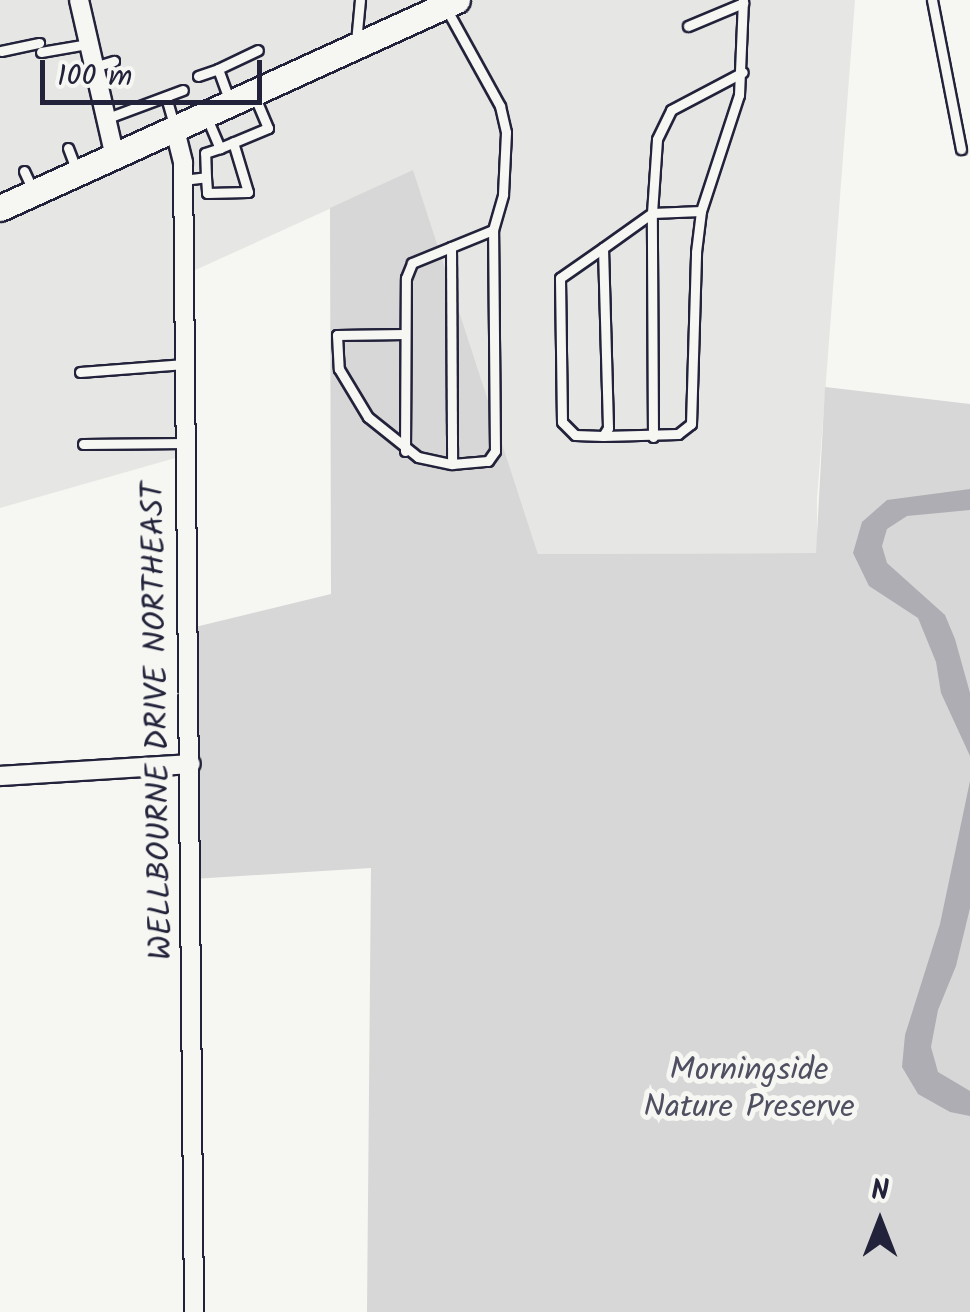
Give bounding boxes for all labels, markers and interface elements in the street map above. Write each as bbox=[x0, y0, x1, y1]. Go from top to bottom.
scale bar bbox=[45, 40, 268, 102]
text: 100 m bbox=[57, 53, 132, 101]
street label: WELLBOURNE DRIVE NORTHEAST bbox=[136, 482, 182, 960]
park label: Morningside Nature Preserve bbox=[643, 1053, 855, 1128]
text: N bbox=[871, 1169, 889, 1214]
north arrow bbox=[830, 1172, 930, 1272]

